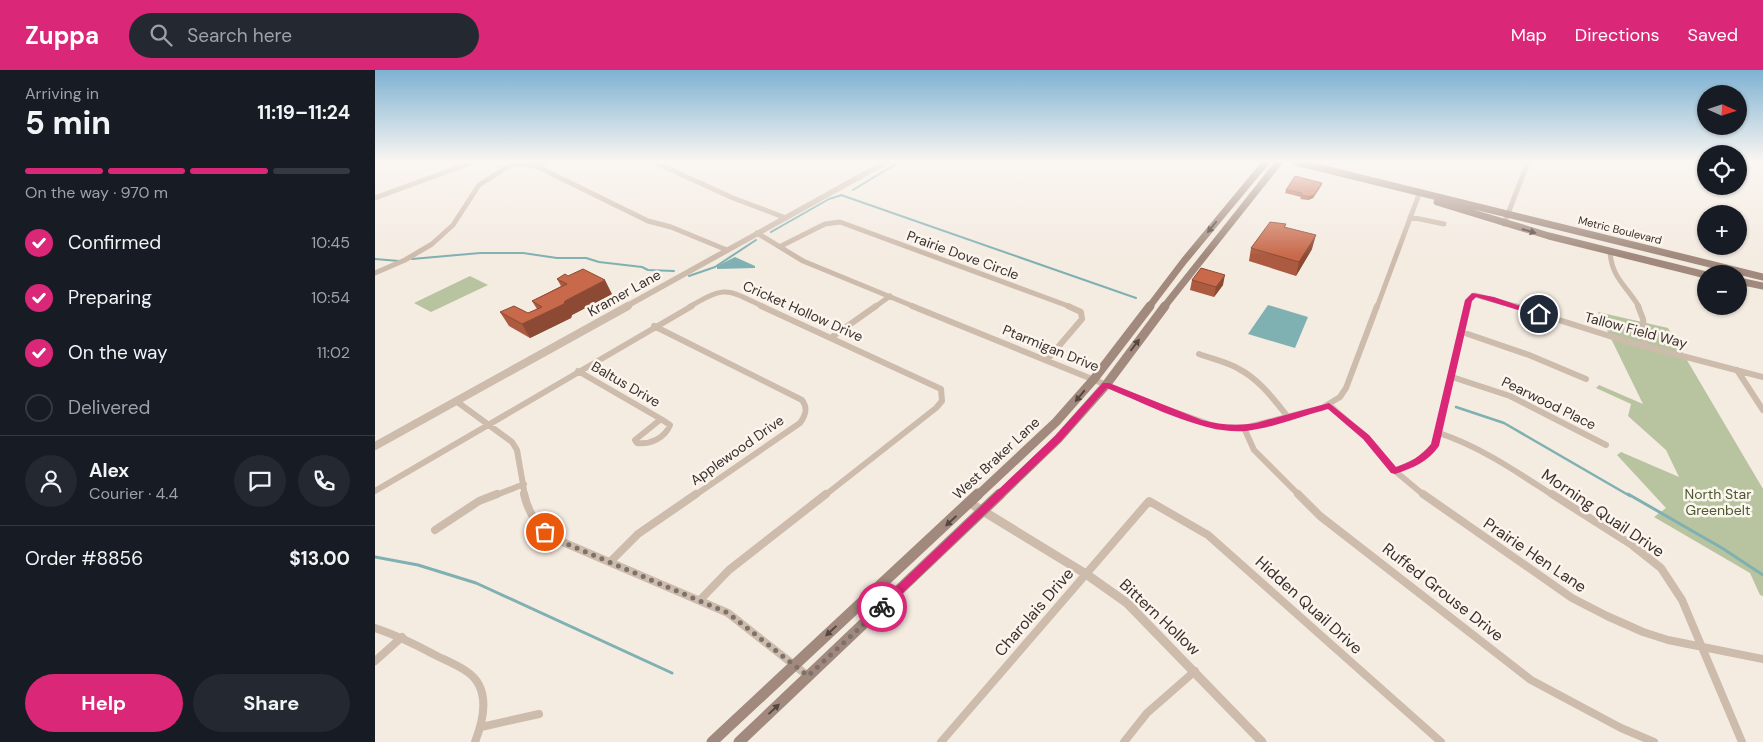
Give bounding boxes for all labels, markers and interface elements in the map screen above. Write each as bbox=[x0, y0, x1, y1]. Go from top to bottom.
search box bbox=[129, 13, 479, 58]
text: Zuppa bbox=[25, 20, 99, 51]
icon: search bbox=[147, 21, 175, 49]
text: Search here bbox=[187, 23, 292, 48]
text: Map bbox=[1511, 23, 1547, 47]
text: Directions bbox=[1575, 23, 1660, 47]
text: Saved bbox=[1688, 23, 1738, 47]
text: Arriving in bbox=[25, 83, 99, 104]
north arrow bbox=[1697, 85, 1747, 135]
map controls bbox=[1697, 85, 1747, 315]
text: 11:19–11:24 bbox=[257, 100, 350, 125]
text: 5 min bbox=[25, 102, 111, 144]
button: locate bbox=[1697, 145, 1747, 195]
text: On the way · 970 m bbox=[25, 182, 168, 203]
button: + bbox=[1697, 205, 1747, 255]
street label: Metric Boulevard bbox=[1577, 213, 1663, 247]
one-way arrow bbox=[1207, 220, 1218, 233]
street label: Prairie Dove Circle bbox=[904, 226, 1022, 284]
one-way arrow bbox=[1521, 227, 1536, 235]
icon: check bbox=[25, 229, 53, 257]
text: Confirmed bbox=[68, 230, 161, 255]
text: 10:45 bbox=[311, 232, 350, 253]
street label: Kramer Lane bbox=[584, 265, 664, 321]
button: − bbox=[1697, 265, 1747, 315]
street label: Cricket Hollow Drive bbox=[740, 276, 866, 346]
icon: check bbox=[25, 284, 53, 312]
text: Preparing bbox=[68, 285, 152, 310]
text: 10:54 bbox=[311, 287, 350, 308]
pin bbox=[1518, 293, 1560, 335]
icon: home bbox=[1525, 300, 1553, 328]
street label: Tallow Field Way bbox=[1583, 308, 1690, 352]
street label: Ptarmigan Drive bbox=[1000, 320, 1102, 376]
one-way arrow bbox=[1130, 338, 1140, 352]
icon: check bbox=[25, 339, 53, 367]
text: On the way bbox=[68, 340, 168, 365]
text: 11:02 bbox=[317, 342, 350, 363]
street label: Baltus Drive bbox=[588, 357, 664, 411]
street label: Pearwood Place bbox=[1499, 372, 1599, 434]
one-way arrow bbox=[1074, 389, 1085, 402]
text: Delivered bbox=[68, 395, 150, 420]
street label: Applewood Drive bbox=[687, 411, 787, 489]
street label: West Braker Lane bbox=[949, 413, 1043, 503]
button: person bbox=[25, 455, 77, 507]
button: chat bbox=[234, 455, 286, 507]
button: phone bbox=[298, 455, 350, 507]
text: Alex bbox=[89, 458, 129, 483]
street label: Morning Quail Drive bbox=[1537, 464, 1669, 562]
text: Courier · 4.4 bbox=[89, 483, 178, 504]
park label: North Star Greenbelt bbox=[1685, 485, 1751, 519]
pin bbox=[524, 511, 566, 553]
street label: Prairie Hen Lane bbox=[1480, 513, 1590, 597]
one-way arrow bbox=[945, 515, 957, 527]
icon: bag bbox=[531, 518, 559, 546]
street label: Ruffed Grouse Drive bbox=[1378, 538, 1508, 646]
text: Order #8856 bbox=[25, 546, 143, 571]
text: $13.00 bbox=[289, 546, 350, 571]
street label: Hidden Quail Drive bbox=[1251, 551, 1367, 659]
street label: Charolais Drive bbox=[990, 563, 1078, 661]
street label: Bittern Hollow bbox=[1115, 574, 1205, 660]
courier bbox=[857, 582, 907, 632]
icon: bike bbox=[868, 593, 896, 621]
one-way arrow bbox=[826, 625, 838, 637]
button: Help bbox=[25, 674, 183, 732]
button: Share bbox=[193, 674, 350, 732]
one-way arrow bbox=[767, 703, 779, 715]

